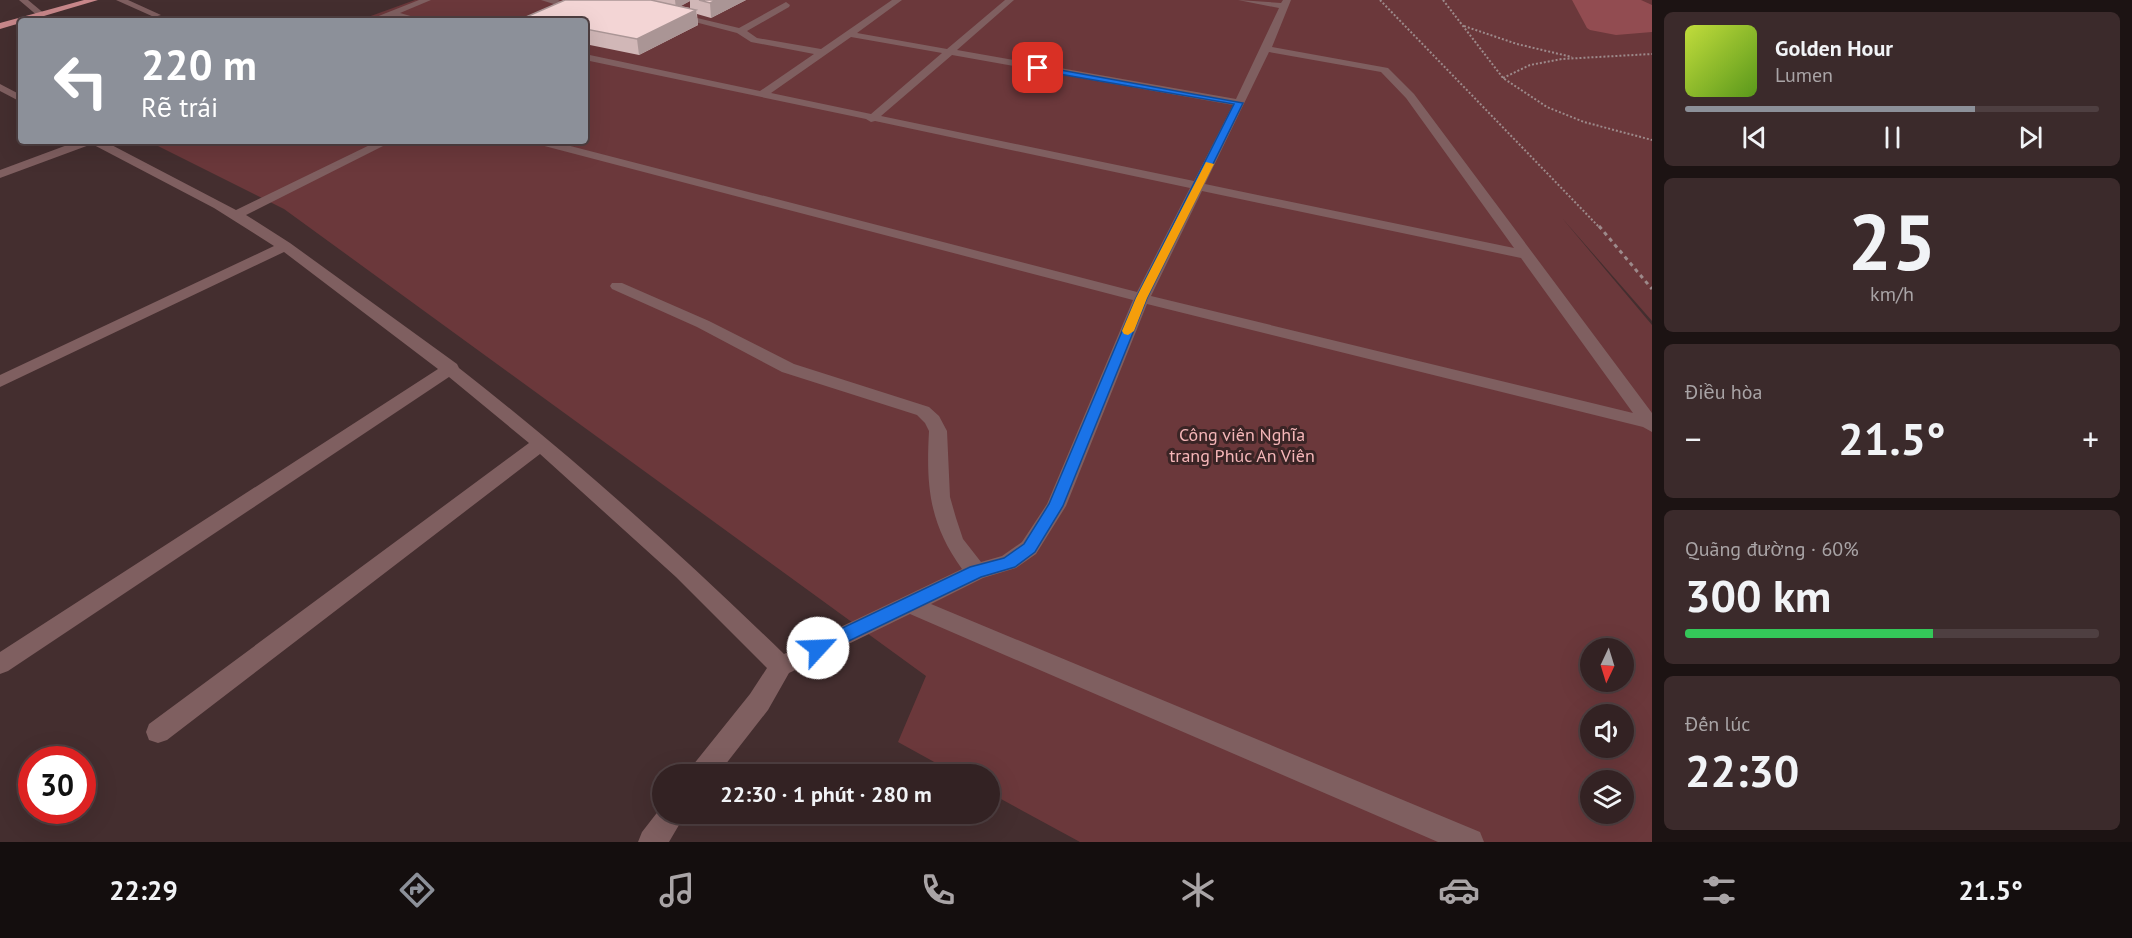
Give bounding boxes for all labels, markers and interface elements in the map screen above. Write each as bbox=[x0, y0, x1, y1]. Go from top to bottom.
text: Golden Hour bbox=[1775, 34, 1893, 62]
text: 220 m bbox=[141, 37, 257, 92]
icon: left bbox=[42, 42, 120, 120]
pin bbox=[1012, 42, 1063, 93]
icon: arrive bbox=[1021, 51, 1054, 84]
text: Lumen bbox=[1775, 62, 1833, 88]
text: Rẽ trái bbox=[141, 90, 218, 124]
icon: previous bbox=[1738, 121, 1771, 154]
icon: pause bbox=[1876, 121, 1909, 154]
icon: next bbox=[2014, 121, 2047, 154]
text: 25 bbox=[1848, 191, 1936, 292]
text: km/h bbox=[1870, 281, 1914, 307]
text: Điều hòa bbox=[1685, 379, 1762, 405]
text: 21.5° bbox=[1838, 409, 1946, 467]
text: − bbox=[1685, 417, 1702, 460]
text: + bbox=[2082, 417, 2099, 460]
park label: Công viên Nghĩa trang Phúc An Viên bbox=[1169, 423, 1315, 467]
text: Quãng đường · 60% bbox=[1685, 536, 1859, 562]
text: 300 km bbox=[1685, 566, 1831, 624]
position arrow bbox=[786, 616, 850, 680]
north arrow bbox=[1580, 638, 1634, 692]
map controls bbox=[1580, 638, 1634, 824]
button: sound bbox=[1580, 704, 1634, 758]
text: Đến lúc bbox=[1685, 711, 1750, 737]
text: 22:30 bbox=[1685, 741, 1799, 799]
speed limit sign: 30 bbox=[18, 746, 96, 824]
button: layers bbox=[1580, 770, 1634, 824]
text: 22:30 · 1 phút · 280 m bbox=[720, 780, 932, 808]
icon: directions bbox=[396, 869, 438, 911]
icon: music bbox=[656, 869, 698, 911]
icon: phone bbox=[917, 869, 959, 911]
icon: climate bbox=[1177, 869, 1219, 911]
icon: car bbox=[1438, 869, 1480, 911]
icon: filters bbox=[1698, 869, 1740, 911]
text: 22:29 bbox=[109, 873, 178, 907]
text: 21.5° bbox=[1958, 873, 2023, 907]

